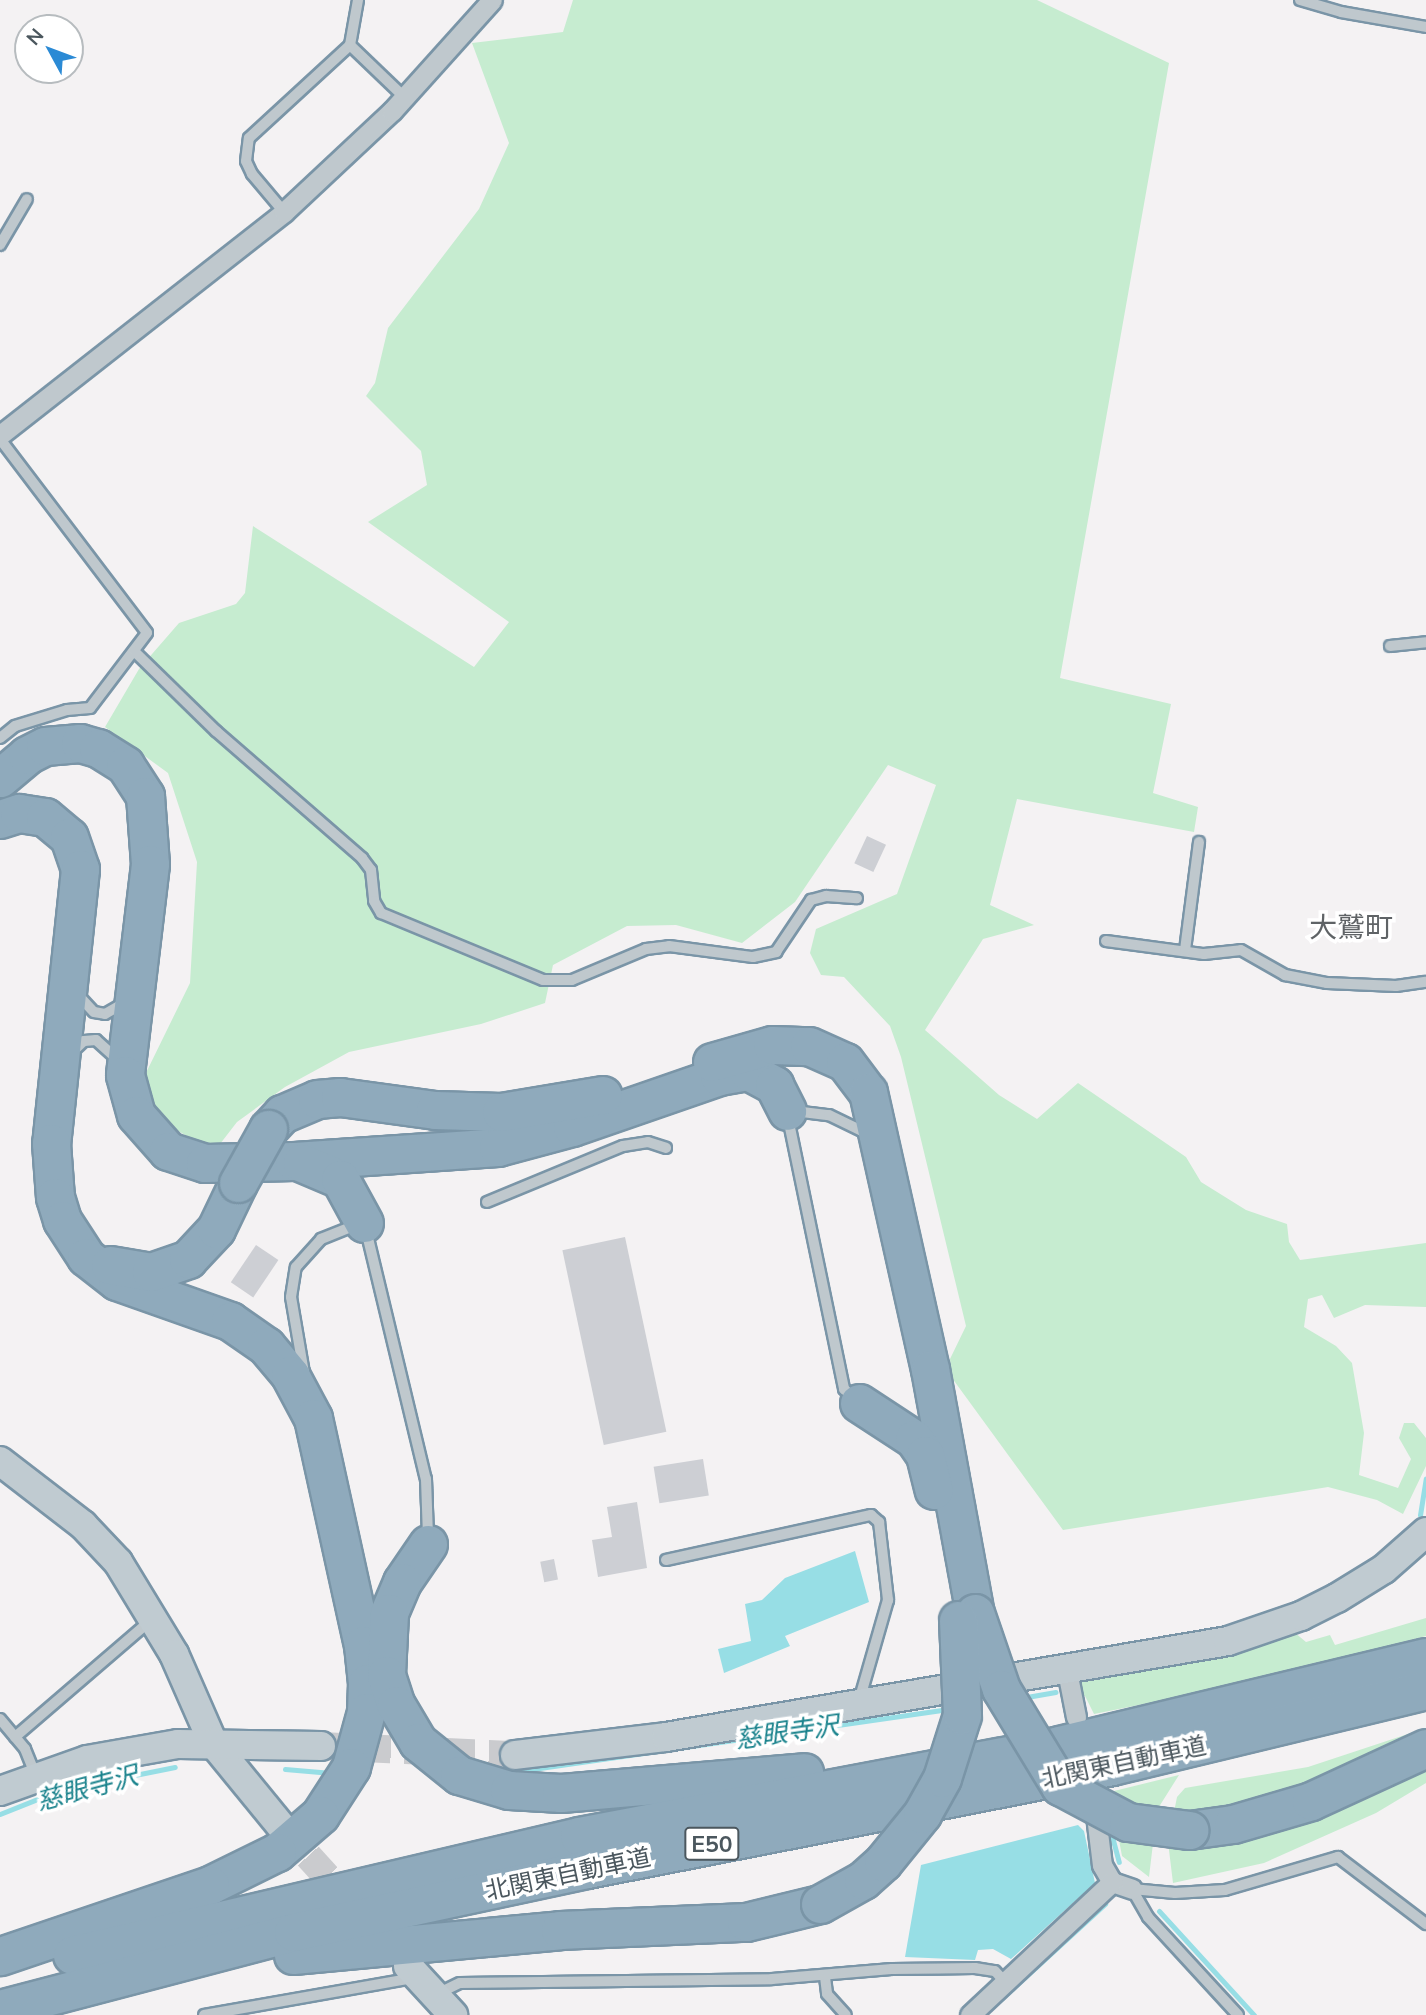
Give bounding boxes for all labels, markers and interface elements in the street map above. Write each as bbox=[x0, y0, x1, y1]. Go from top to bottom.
north arrow bbox=[14, 14, 84, 84]
text: N bbox=[21, 23, 48, 50]
district label: 大鷲町 bbox=[1309, 910, 1393, 944]
water label: 慈眼寺沢 bbox=[733, 1709, 841, 1755]
street label: 北関東自動車道 bbox=[1039, 1730, 1209, 1794]
water label: 慈眼寺沢 bbox=[33, 1759, 141, 1817]
road number: E50 bbox=[684, 1825, 740, 1864]
street label: 北関東自動車道 bbox=[483, 1842, 653, 1906]

